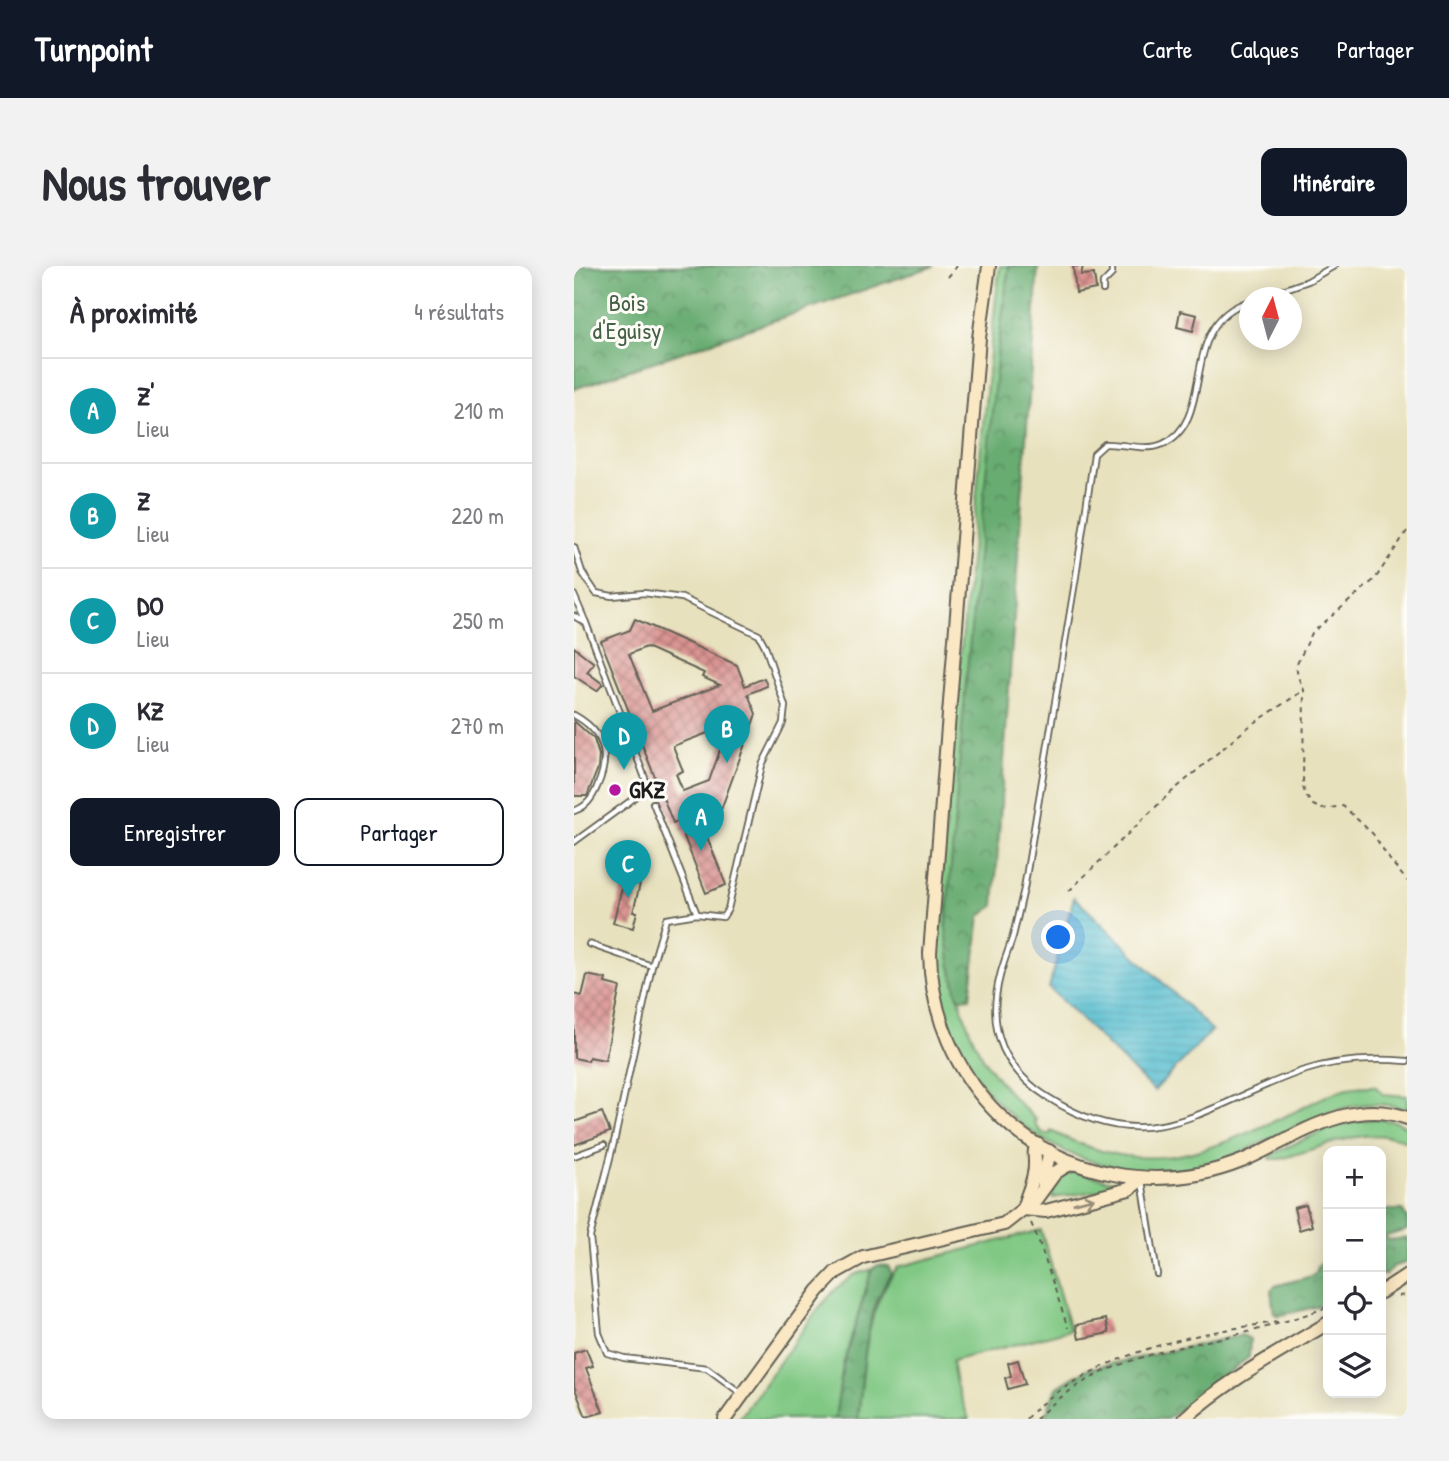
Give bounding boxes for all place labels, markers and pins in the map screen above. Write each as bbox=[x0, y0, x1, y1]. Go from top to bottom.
pin: B bbox=[704, 705, 750, 763]
pin: D bbox=[601, 712, 647, 770]
place label: GKZ bbox=[629, 773, 666, 805]
marker: GKZ bbox=[607, 782, 623, 798]
pin: A bbox=[678, 793, 724, 851]
pin: C bbox=[605, 840, 651, 898]

